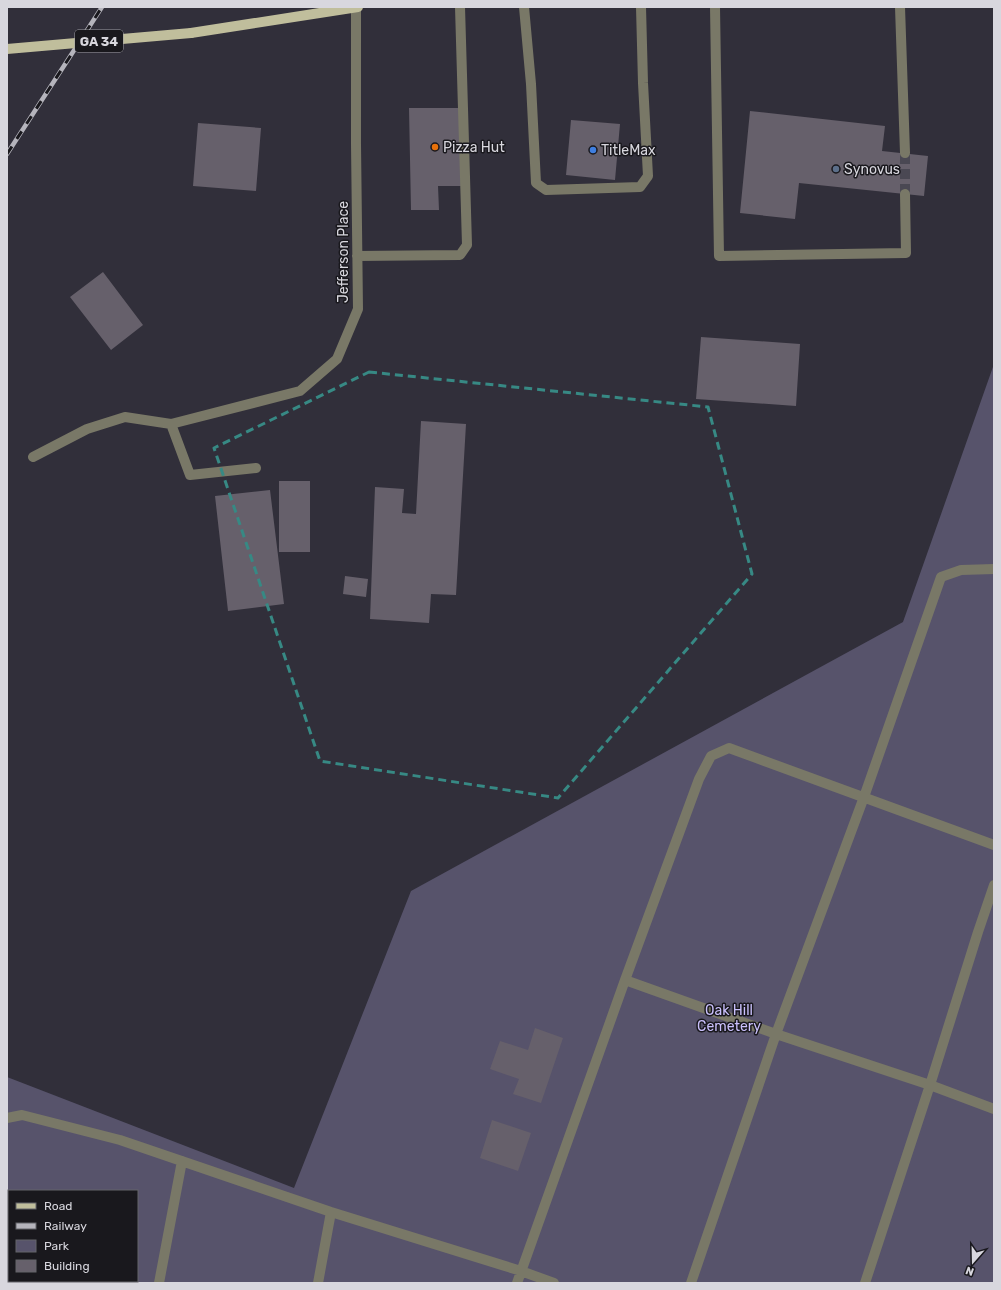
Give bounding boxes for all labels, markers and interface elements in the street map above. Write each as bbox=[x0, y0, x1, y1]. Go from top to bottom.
road number: GA 34 bbox=[75, 30, 123, 52]
place label: Pizza Hut bbox=[443, 139, 505, 156]
marker: Pizza Hut bbox=[430, 142, 440, 152]
place label: TitleMax bbox=[601, 142, 656, 159]
marker: TitleMax bbox=[588, 145, 598, 155]
place label: Synovus bbox=[844, 161, 900, 178]
marker: Synovus bbox=[831, 164, 841, 174]
street label: Jefferson Place bbox=[335, 201, 352, 303]
park label: Oak Hill Cemetery bbox=[697, 1002, 761, 1035]
legend bbox=[8, 1190, 138, 1282]
text: Road bbox=[44, 1199, 72, 1213]
text: Railway bbox=[44, 1219, 87, 1233]
text: Park bbox=[44, 1239, 70, 1253]
north arrow bbox=[953, 1242, 993, 1282]
text: Building bbox=[44, 1259, 90, 1273]
text: N bbox=[964, 1263, 976, 1278]

